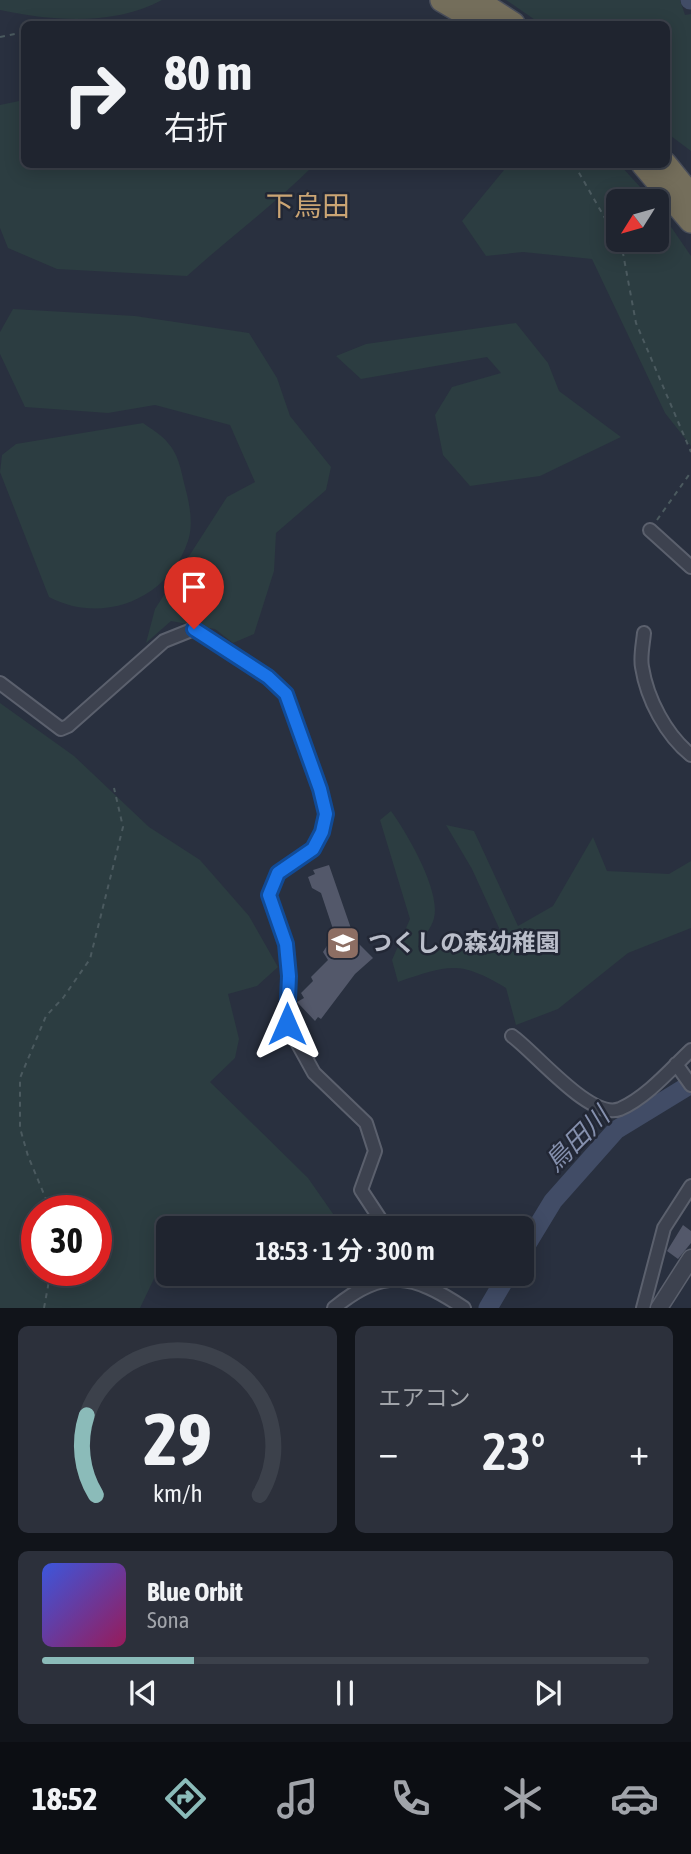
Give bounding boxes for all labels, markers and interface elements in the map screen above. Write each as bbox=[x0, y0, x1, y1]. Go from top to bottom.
text: 80 m bbox=[164, 44, 252, 100]
icon: right bbox=[49, 49, 140, 140]
text: 右折 bbox=[164, 109, 228, 146]
north arrow bbox=[606, 189, 668, 252]
map controls bbox=[606, 189, 669, 252]
district label: 下烏田 bbox=[266, 190, 350, 222]
pin bbox=[164, 557, 224, 629]
icon: arrive bbox=[175, 568, 213, 606]
school or university icon: つくしの森幼稚園 bbox=[324, 924, 362, 962]
place label: つくしの森幼稚園 bbox=[368, 929, 560, 956]
position arrow bbox=[250, 987, 324, 1061]
water label: 鳥田川 bbox=[539, 1099, 617, 1177]
speed limit sign: 30 bbox=[21, 1195, 112, 1286]
text: 18:53 · 1 分 · 300 m bbox=[255, 1236, 435, 1266]
text: エアコン bbox=[379, 1385, 471, 1411]
text: 29 bbox=[143, 1398, 211, 1481]
text: 23° bbox=[482, 1421, 545, 1481]
text: − bbox=[379, 1430, 398, 1473]
text: + bbox=[629, 1430, 649, 1473]
text: km/h bbox=[152, 1479, 202, 1507]
text: Blue Orbit bbox=[147, 1577, 243, 1607]
text: Sona bbox=[147, 1607, 189, 1633]
icon: previous bbox=[124, 1674, 162, 1712]
icon: pause bbox=[326, 1674, 364, 1712]
icon: next bbox=[529, 1674, 567, 1712]
icon: directions bbox=[161, 1774, 210, 1823]
icon: music bbox=[273, 1774, 322, 1823]
icon: phone bbox=[386, 1774, 435, 1823]
icon: climate bbox=[498, 1774, 547, 1823]
icon: car bbox=[610, 1774, 659, 1823]
text: 18:52 bbox=[32, 1780, 98, 1817]

